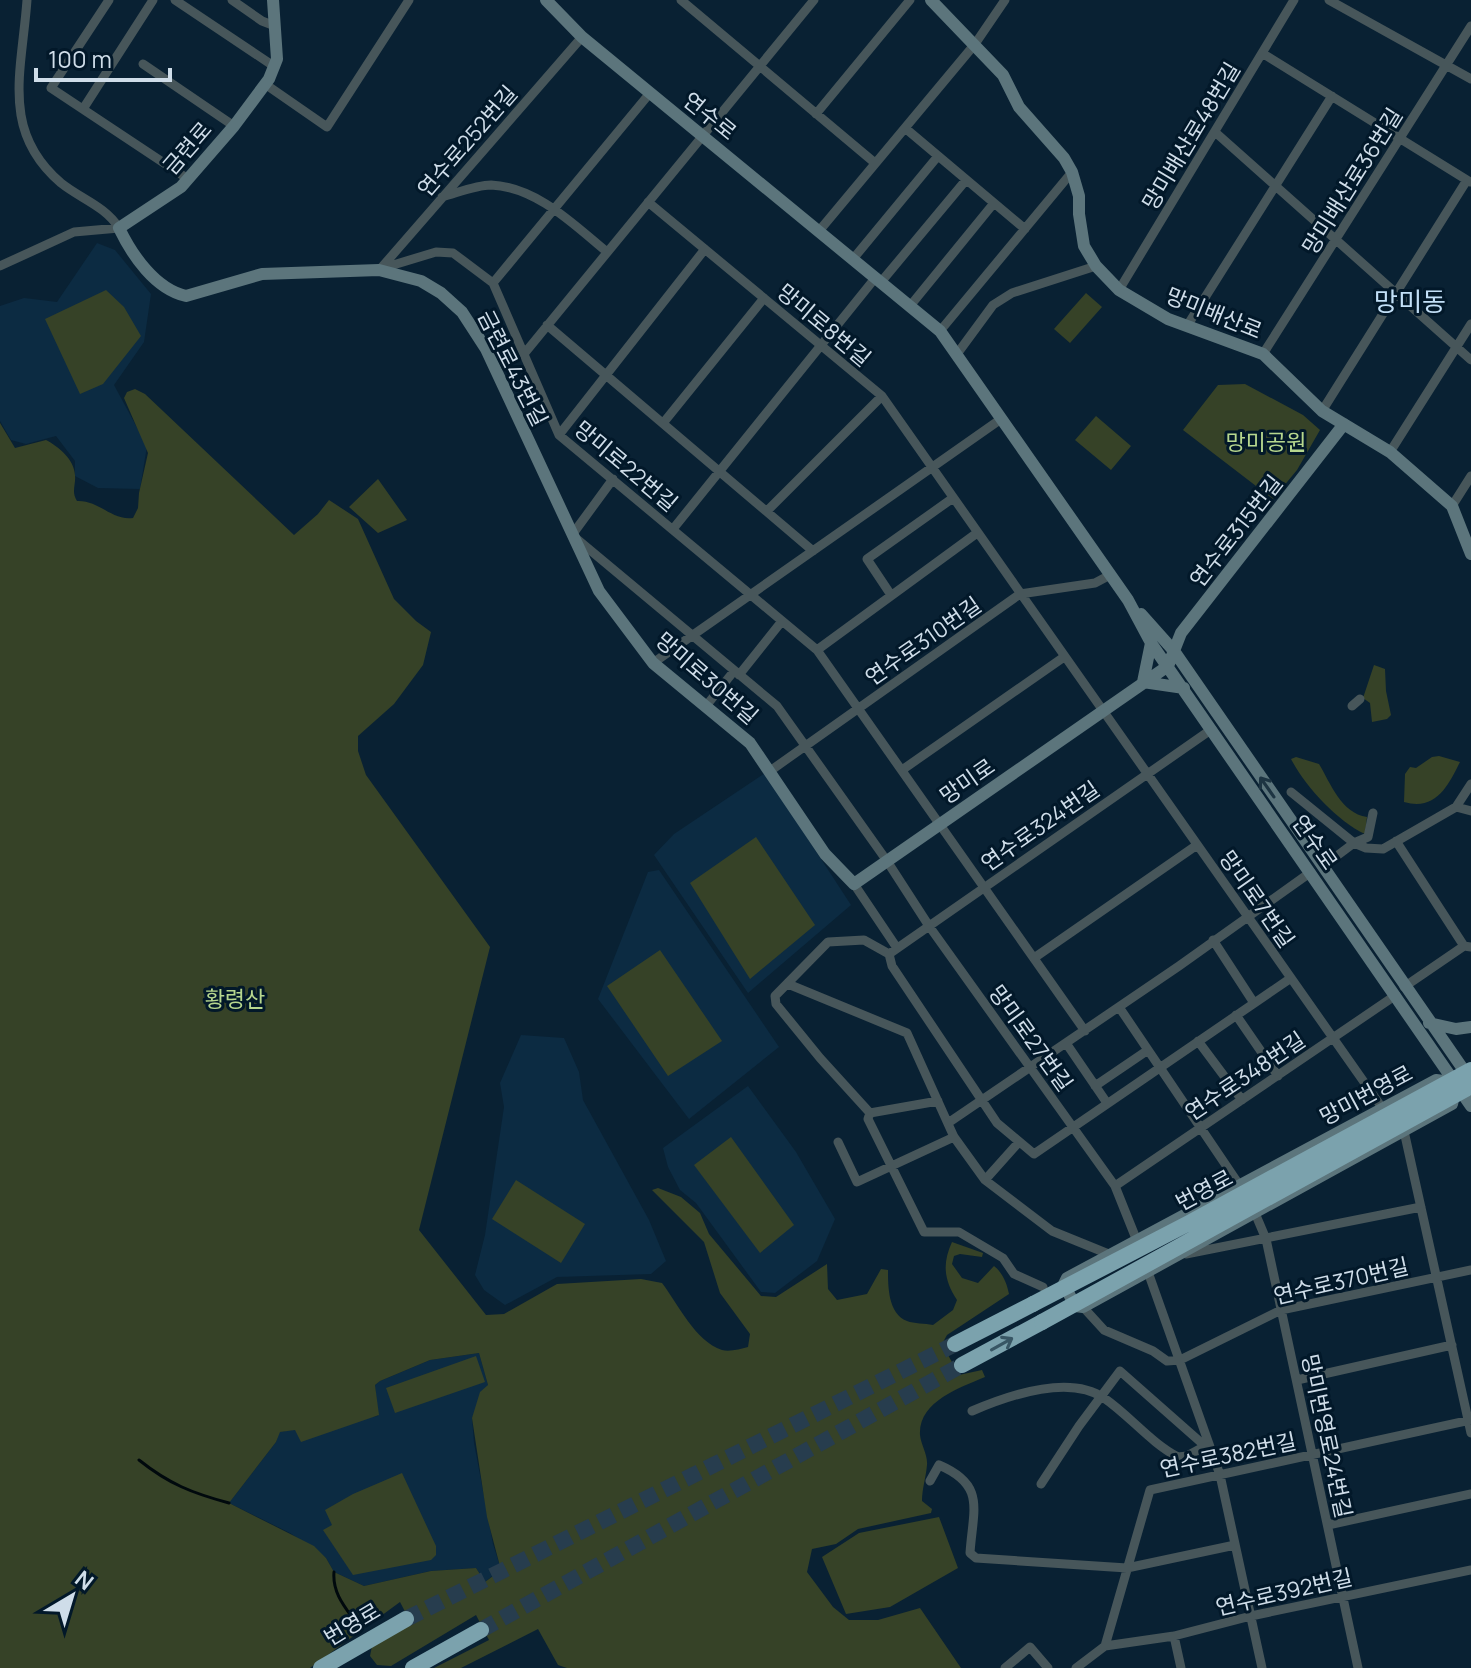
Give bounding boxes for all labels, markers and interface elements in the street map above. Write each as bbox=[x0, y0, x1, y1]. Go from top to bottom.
scale bar bbox=[36, 32, 170, 82]
text: 100 m bbox=[48, 42, 112, 75]
street label: 망미배산로48번길 bbox=[1135, 57, 1247, 215]
street label: 연수로252번길 bbox=[410, 79, 524, 203]
street label: 연수로 bbox=[677, 85, 743, 147]
street label: 망미배산로36번길 bbox=[1295, 102, 1409, 260]
street label: 금련로 bbox=[156, 115, 218, 181]
street label: 망미로8번길 bbox=[771, 277, 877, 373]
street label: 망미배산로 bbox=[1161, 280, 1267, 346]
district label: 망미동 bbox=[1374, 283, 1446, 319]
street label: 금련로43번길 bbox=[471, 305, 555, 431]
street label: 망미로22번길 bbox=[568, 414, 684, 518]
park label: 망미공원 bbox=[1226, 427, 1306, 457]
street label: 연수로315번길 bbox=[1183, 469, 1289, 593]
street label: 연수로310번길 bbox=[859, 590, 987, 692]
street label: 망미로30번길 bbox=[649, 625, 765, 731]
street label: 망미로 bbox=[934, 751, 1000, 811]
street label: 연수로324번길 bbox=[975, 774, 1105, 878]
one-way arrow bbox=[1259, 776, 1275, 798]
street label: 연수로 bbox=[1285, 809, 1345, 875]
street label: 망미로7번길 bbox=[1213, 844, 1301, 954]
street label: 망미로27번길 bbox=[982, 979, 1080, 1097]
park label: 황령산 bbox=[205, 984, 265, 1014]
street label: 연수로348번길 bbox=[1179, 1025, 1311, 1127]
street label: 망미번영로 bbox=[1314, 1058, 1418, 1132]
street label: 번영로 bbox=[1170, 1162, 1238, 1218]
street label: 연수로370번길 bbox=[1270, 1251, 1412, 1311]
one-way arrow bbox=[990, 1335, 1013, 1351]
street label: 망미번영로24번길 bbox=[1295, 1351, 1359, 1521]
street label: 연수로382번길 bbox=[1157, 1426, 1299, 1484]
north arrow bbox=[32, 1556, 112, 1636]
street label: 연수로392번길 bbox=[1213, 1562, 1355, 1622]
text: N bbox=[69, 1564, 100, 1597]
street label: 번영로 bbox=[318, 1596, 386, 1652]

